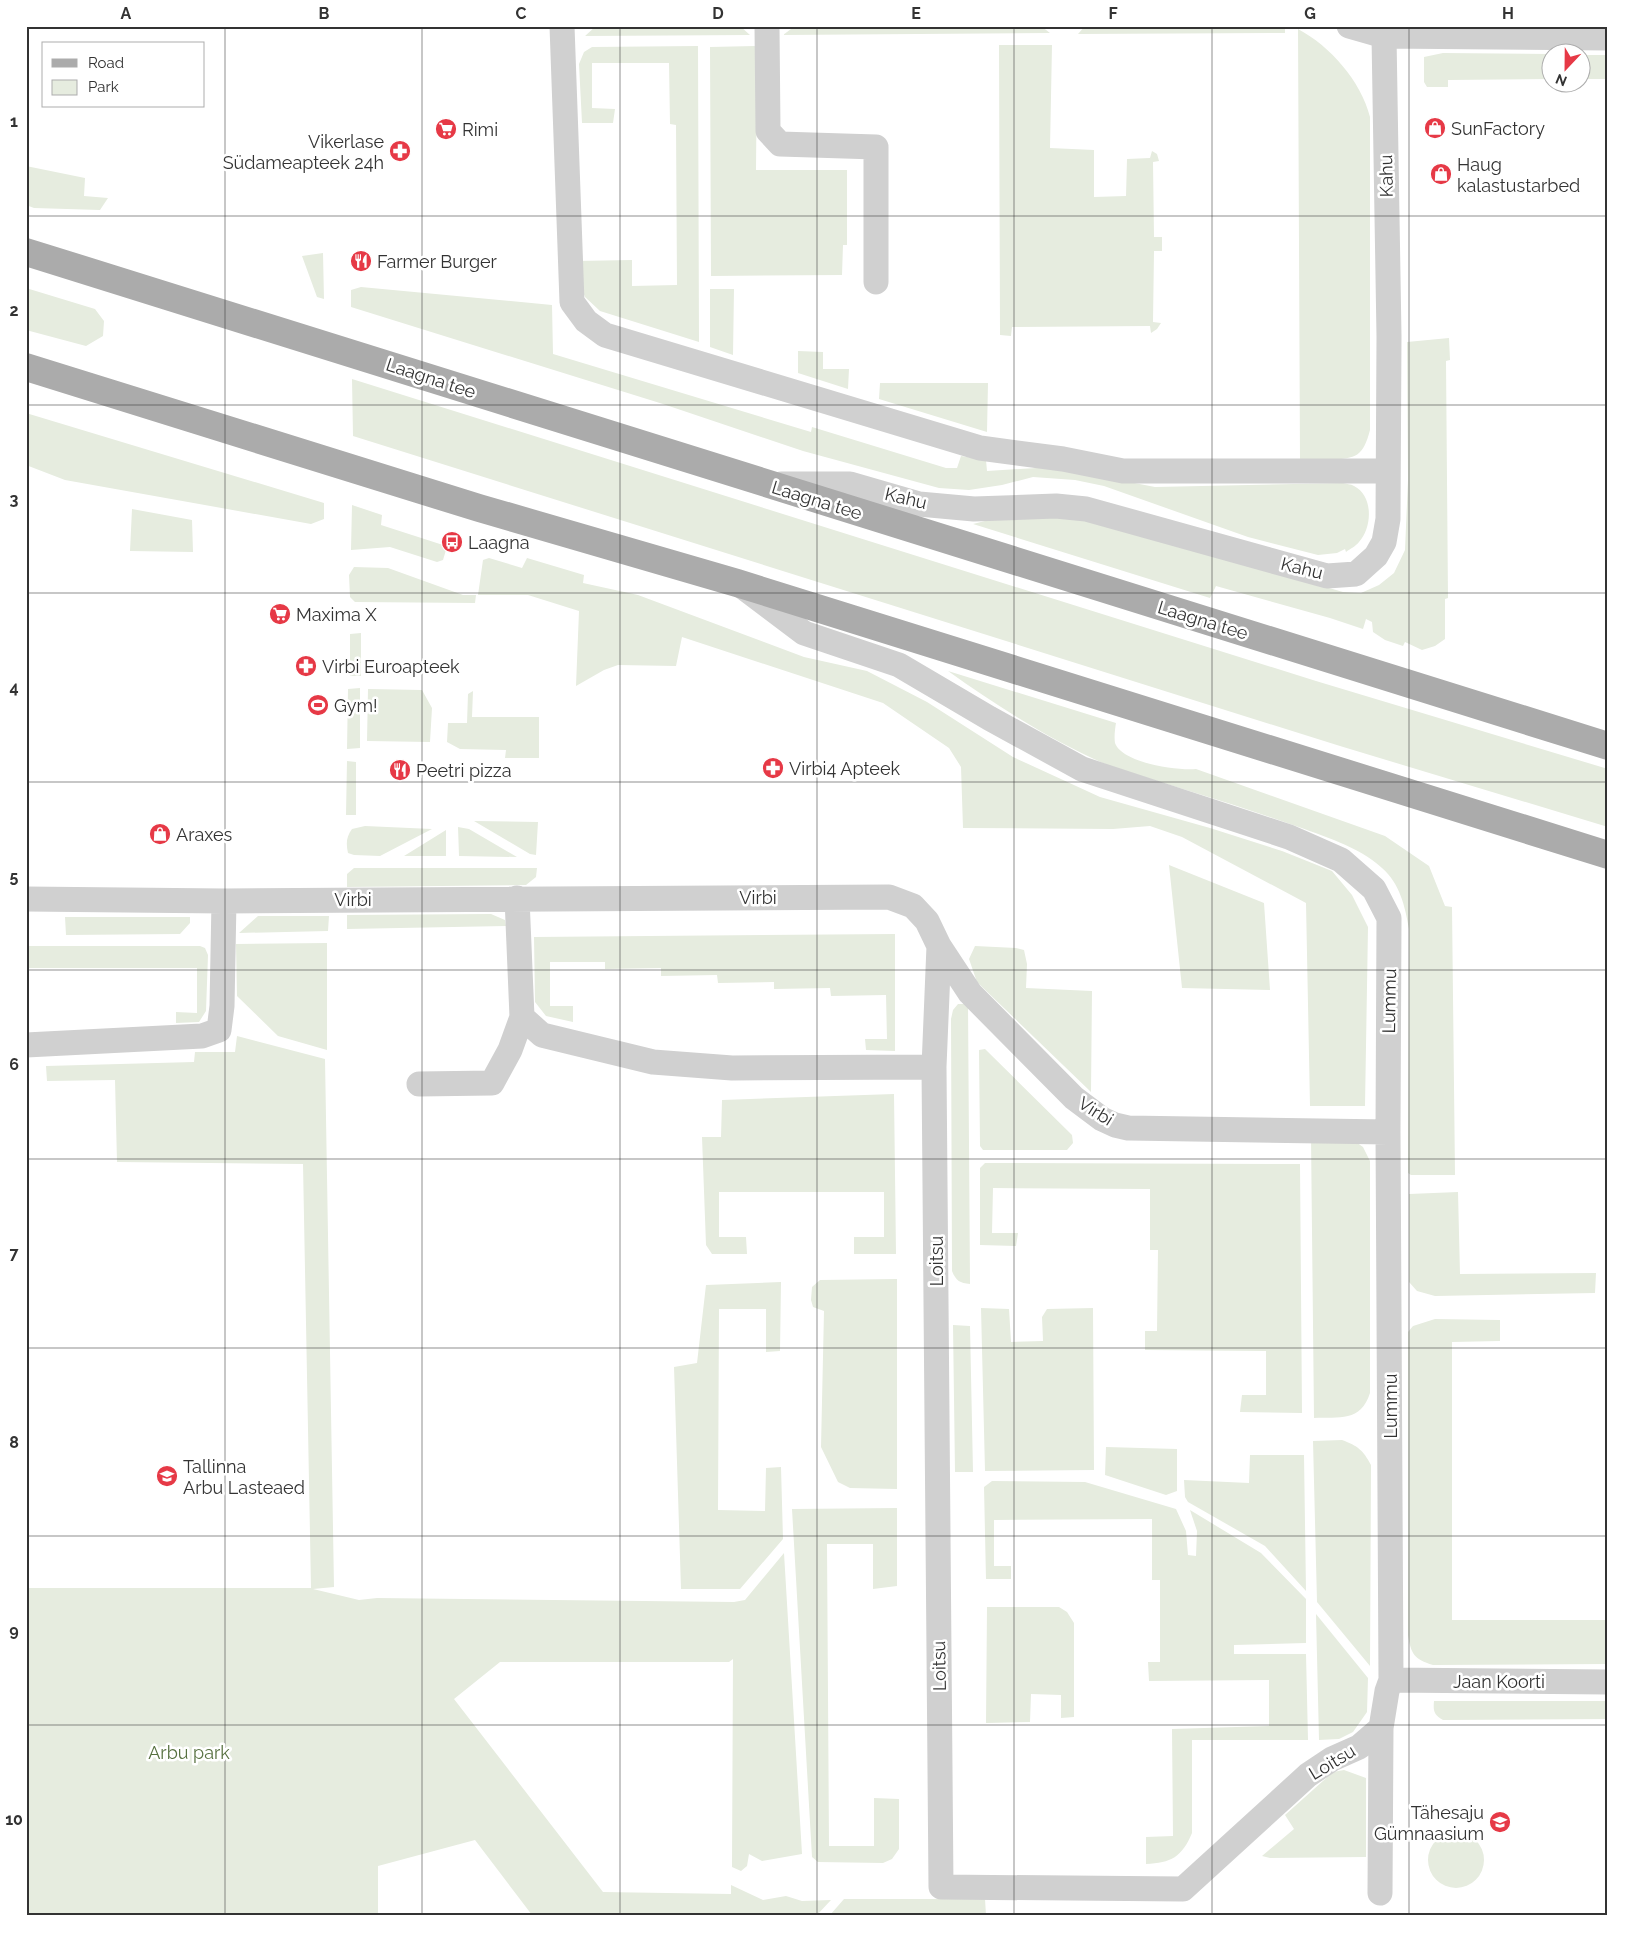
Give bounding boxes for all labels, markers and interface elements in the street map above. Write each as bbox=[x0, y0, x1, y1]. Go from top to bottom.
text: A bbox=[121, 4, 132, 23]
text: B bbox=[319, 4, 330, 23]
text: C bbox=[516, 4, 527, 23]
text: D bbox=[712, 4, 724, 23]
text: E bbox=[911, 4, 921, 23]
text: F bbox=[1108, 4, 1118, 23]
text: G bbox=[1304, 4, 1316, 23]
text: H bbox=[1502, 4, 1514, 23]
legend bbox=[42, 42, 205, 108]
north arrow bbox=[1542, 42, 1592, 92]
text: Road bbox=[88, 54, 124, 72]
text: N bbox=[1553, 71, 1569, 89]
text: Park bbox=[88, 78, 119, 96]
text: 1 bbox=[10, 112, 18, 131]
shop icon: SunFactory bbox=[1423, 116, 1447, 140]
supermarket icon: Rimi bbox=[434, 117, 458, 141]
place label: SunFactory bbox=[1451, 118, 1545, 139]
place label: Rimi bbox=[462, 119, 498, 140]
place label: Vikerlase Südameapteek 24h bbox=[223, 131, 384, 173]
pharmacy icon: Vikerlase Südameapteek 24h bbox=[388, 139, 412, 163]
place label: Haug kalastustarbed bbox=[1457, 154, 1580, 196]
street label: Kahu bbox=[1375, 155, 1397, 197]
shop icon: Haug kalastustarbed bbox=[1429, 162, 1453, 186]
restaurant icon: Farmer Burger bbox=[349, 249, 373, 273]
place label: Farmer Burger bbox=[377, 251, 498, 272]
text: 2 bbox=[9, 301, 19, 320]
street label: Laagna tee bbox=[383, 354, 479, 403]
street label: Laagna tee bbox=[769, 476, 865, 524]
street label: Kahu bbox=[883, 483, 929, 513]
text: 3 bbox=[10, 490, 19, 509]
bus stop icon: Laagna bbox=[440, 530, 464, 554]
place label: Laagna bbox=[468, 532, 530, 553]
street label: Kahu bbox=[1279, 553, 1325, 583]
street label: Laagna tee bbox=[1155, 596, 1251, 644]
supermarket icon: Maxima X bbox=[268, 602, 292, 626]
place label: Maxima X bbox=[296, 604, 377, 625]
pharmacy icon: Virbi Euroapteek bbox=[294, 654, 318, 678]
place label: Virbi Euroapteek bbox=[322, 656, 460, 677]
text: 4 bbox=[9, 678, 19, 697]
sports icon: Gym! bbox=[306, 693, 330, 717]
place label: Gym! bbox=[334, 695, 378, 716]
pharmacy icon: Virbi4 Apteek bbox=[761, 756, 785, 780]
restaurant icon: Peetri pizza bbox=[388, 758, 412, 782]
place label: Virbi4 Apteek bbox=[789, 758, 900, 779]
place label: Peetri pizza bbox=[416, 760, 511, 781]
shop icon: Araxes bbox=[148, 822, 172, 846]
place label: Araxes bbox=[176, 824, 232, 845]
text: 5 bbox=[10, 867, 19, 886]
street label: Virbi bbox=[739, 887, 777, 908]
street label: Virbi bbox=[334, 889, 372, 910]
street label: Lummu bbox=[1378, 968, 1400, 1034]
text: 6 bbox=[9, 1055, 19, 1074]
street label: Virbi bbox=[1075, 1092, 1117, 1130]
street label: Loitsu bbox=[926, 1236, 947, 1286]
text: 7 bbox=[10, 1244, 19, 1263]
street label: Lummu bbox=[1380, 1374, 1401, 1438]
text: 8 bbox=[9, 1433, 19, 1452]
place label: Tallinna Arbu Lasteaed bbox=[183, 1456, 305, 1498]
school or university icon: Tallinna Arbu Lasteaed bbox=[155, 1464, 179, 1488]
text: 9 bbox=[9, 1621, 19, 1640]
street label: Loitsu bbox=[928, 1641, 950, 1691]
street label: Jaan Koorti bbox=[1453, 1671, 1545, 1692]
street label: Loitsu bbox=[1305, 1740, 1359, 1784]
park label: Arbu park bbox=[148, 1742, 230, 1763]
place label: Tähesaju Gümnaasium bbox=[1374, 1802, 1484, 1844]
text: 10 bbox=[5, 1810, 23, 1829]
school or university icon: Tähesaju Gümnaasium bbox=[1488, 1810, 1512, 1834]

